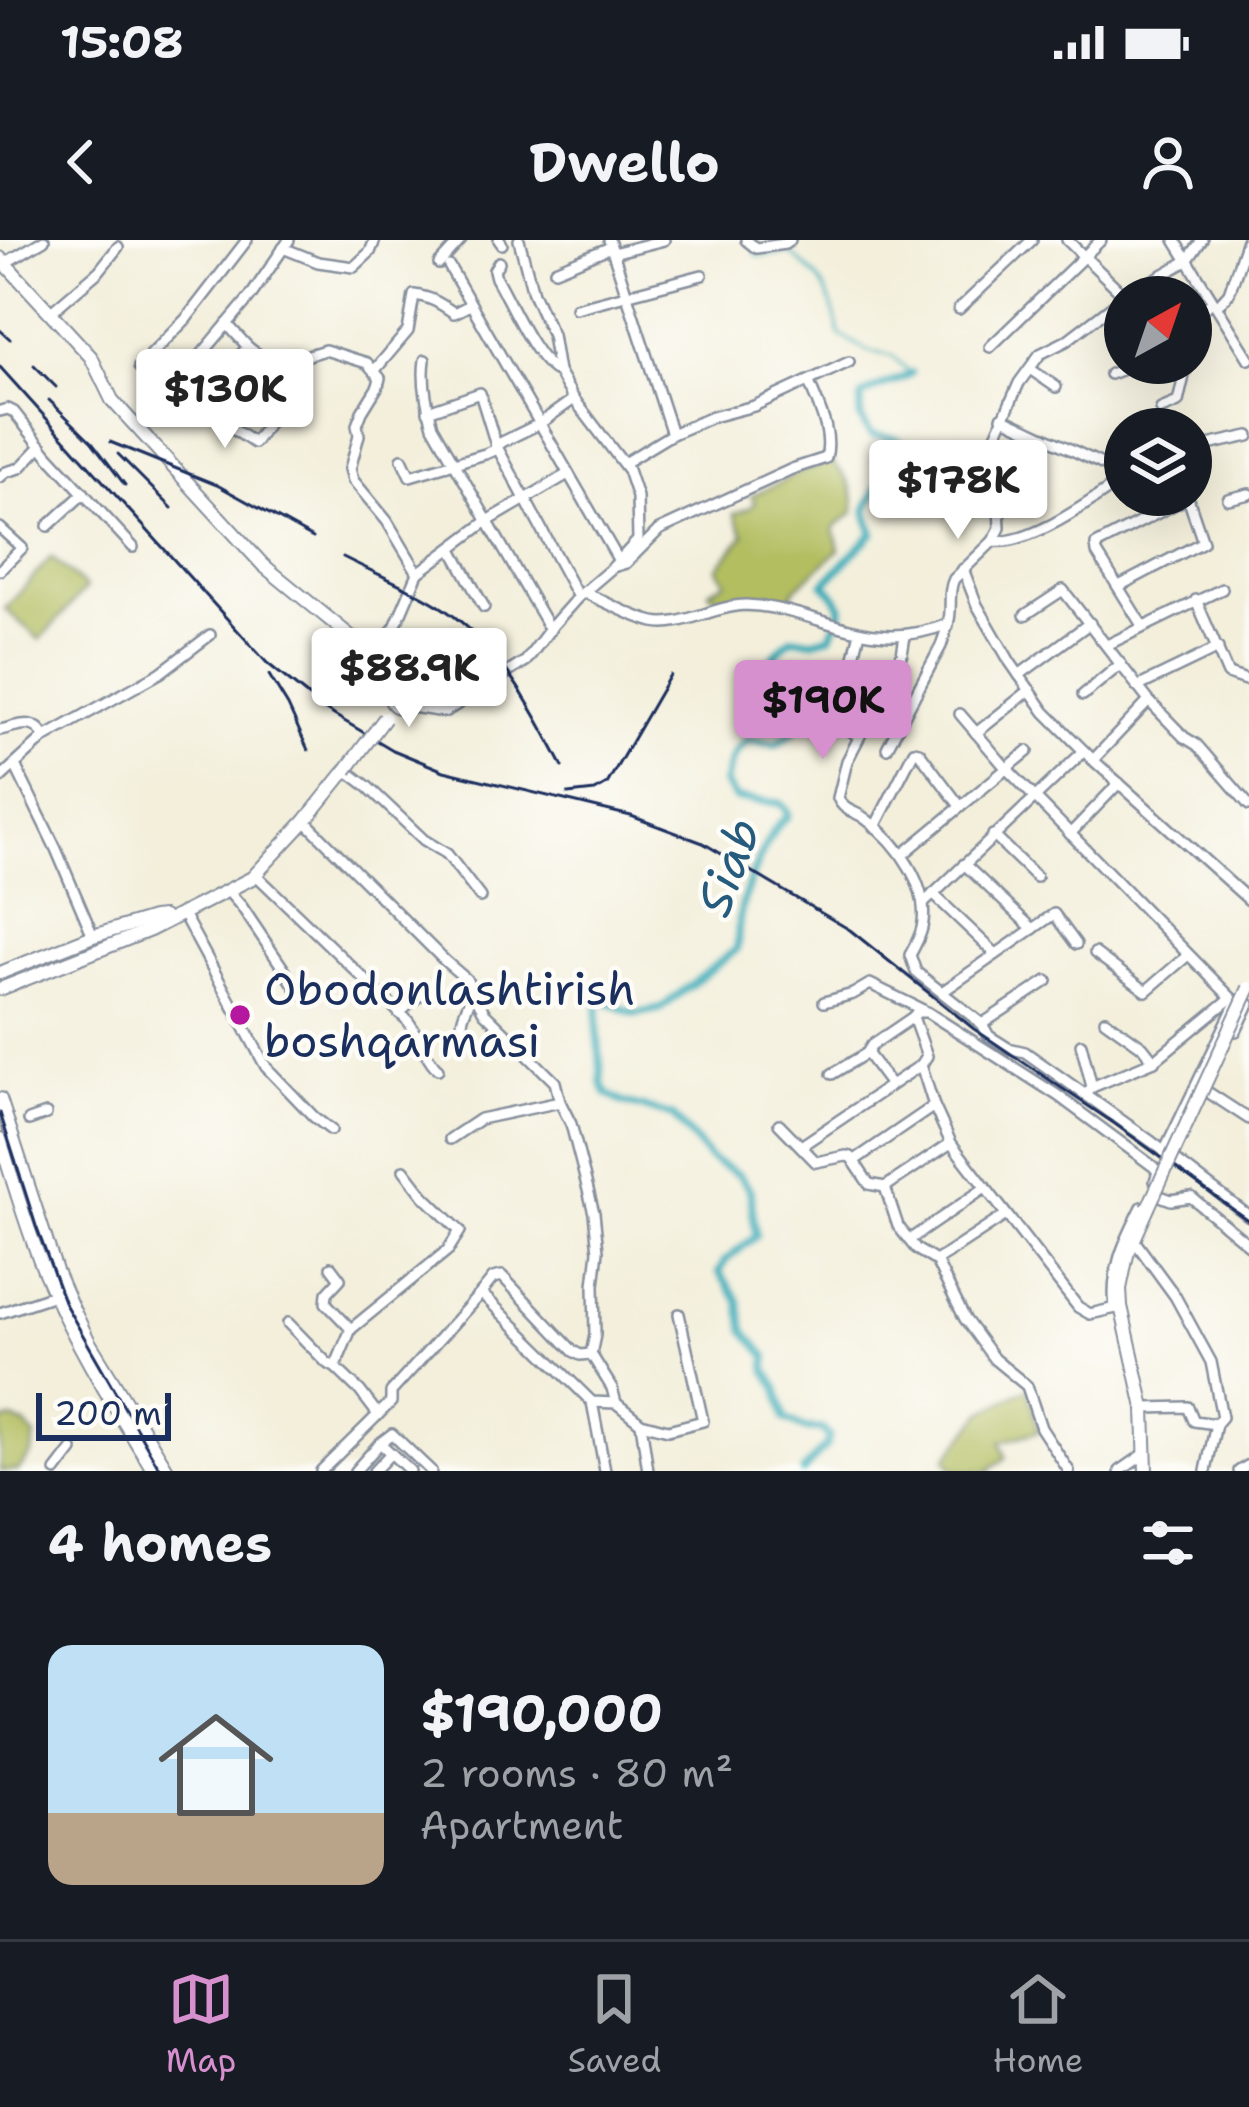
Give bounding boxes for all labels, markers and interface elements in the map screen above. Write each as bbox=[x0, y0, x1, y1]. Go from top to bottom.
text: 15:08 bbox=[60, 12, 184, 72]
text: Dwello bbox=[529, 126, 720, 198]
icon: back bbox=[48, 129, 114, 195]
icon: person bbox=[1135, 129, 1201, 195]
north arrow bbox=[1104, 276, 1212, 384]
map controls bbox=[1104, 276, 1212, 516]
pin: $130K bbox=[141, 349, 309, 451]
text: $130K bbox=[163, 362, 287, 414]
button: layers bbox=[1104, 408, 1212, 516]
pin: $178K bbox=[874, 440, 1042, 542]
text: $178K bbox=[896, 453, 1020, 505]
pin: $88.9K bbox=[311, 628, 507, 730]
text: $88.9K bbox=[339, 641, 479, 693]
pin: $190K bbox=[739, 660, 907, 762]
text: $190K bbox=[761, 673, 885, 725]
water label: Siab bbox=[681, 810, 775, 924]
place label: Obodonlashtirish boshqarmasi bbox=[264, 959, 635, 1071]
marker: Obodonlashtirish boshqarmasi bbox=[227, 1002, 253, 1028]
scale bar bbox=[36, 1387, 171, 1440]
text: 200 m bbox=[54, 1391, 162, 1436]
text: 4 homes bbox=[48, 1509, 272, 1577]
icon: filters bbox=[1135, 1510, 1201, 1576]
text: $190,000 bbox=[420, 1679, 663, 1747]
icon: home bbox=[144, 1693, 288, 1837]
text: 2 rooms · 80 m² bbox=[420, 1747, 733, 1799]
text: Apartment bbox=[420, 1799, 623, 1851]
tab: Map bbox=[166, 1966, 236, 2083]
tab: Saved bbox=[568, 1966, 661, 2083]
tab: Home bbox=[993, 1966, 1083, 2083]

